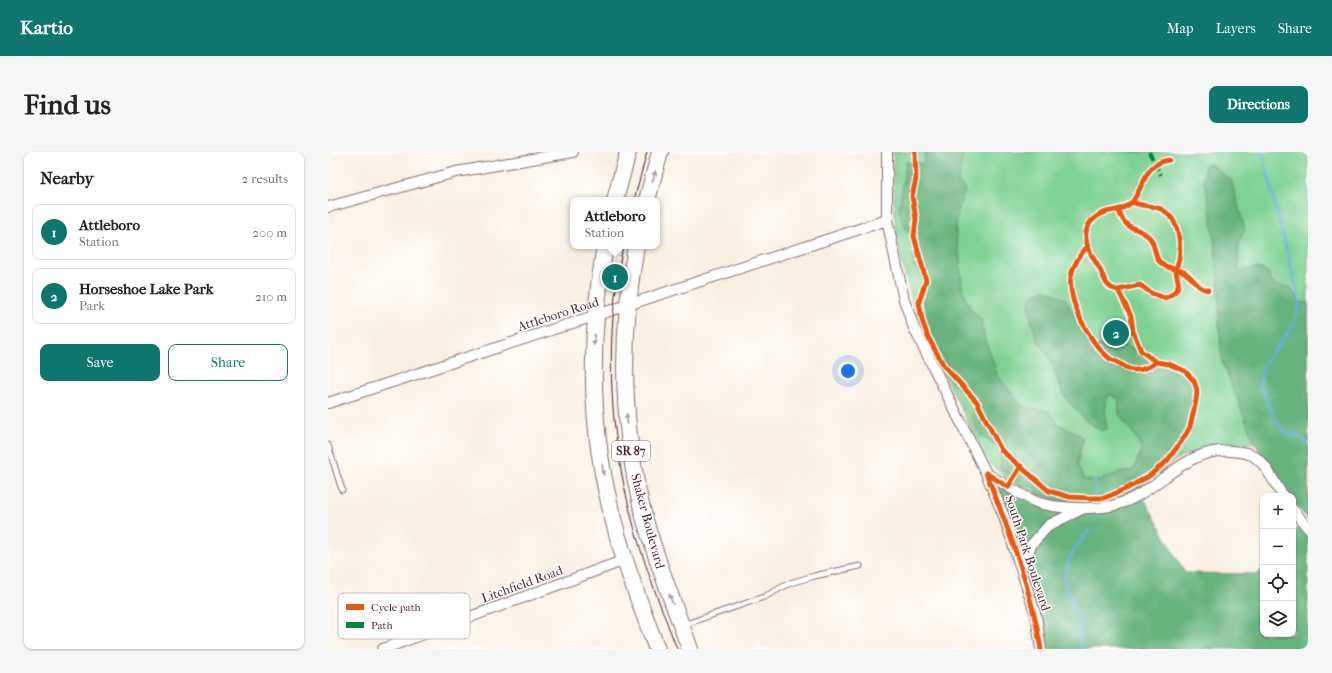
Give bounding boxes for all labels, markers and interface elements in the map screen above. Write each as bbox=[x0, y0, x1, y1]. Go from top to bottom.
text: Kartio bbox=[20, 17, 73, 39]
text: Map bbox=[1167, 20, 1194, 37]
text: Layers bbox=[1216, 20, 1256, 37]
text: Share bbox=[1278, 20, 1312, 37]
button: Directions bbox=[1209, 86, 1308, 123]
text: Find us bbox=[24, 88, 111, 121]
text: Nearby bbox=[40, 168, 94, 188]
one-way arrow bbox=[651, 170, 657, 182]
text: 2 results bbox=[242, 171, 288, 186]
popup bbox=[570, 197, 660, 249]
text: Attleboro bbox=[584, 207, 646, 225]
text: Attleboro bbox=[79, 216, 140, 234]
text: 1 bbox=[52, 225, 56, 240]
text: 200 m bbox=[252, 225, 287, 240]
text: Station bbox=[584, 225, 624, 240]
text: Station bbox=[79, 234, 119, 249]
pin: 1 bbox=[602, 262, 628, 292]
text: Horseshoe Lake Park bbox=[79, 280, 214, 298]
text: 2 bbox=[51, 289, 57, 304]
text: 210 m bbox=[255, 289, 287, 304]
street label: Attleboro Road bbox=[514, 294, 601, 335]
text: Park bbox=[79, 298, 105, 313]
pin: 2 bbox=[1103, 318, 1129, 348]
one-way arrow bbox=[591, 334, 597, 347]
button: Save bbox=[40, 344, 160, 381]
button: Share bbox=[168, 344, 288, 381]
your location bbox=[838, 361, 858, 381]
one-way arrow bbox=[624, 413, 630, 425]
road number: SR 87 bbox=[612, 441, 650, 461]
one-way arrow bbox=[600, 464, 606, 476]
street label: Shaker Boulevard bbox=[628, 472, 668, 571]
street label: South Park Boulevard bbox=[1002, 493, 1054, 614]
map controls bbox=[1260, 493, 1296, 637]
button: + bbox=[1260, 493, 1296, 529]
button: − bbox=[1260, 529, 1296, 565]
street label: Litchfield Road bbox=[479, 562, 565, 606]
button: locate bbox=[1260, 565, 1296, 601]
legend bbox=[338, 593, 470, 639]
one-way arrow bbox=[668, 593, 674, 605]
text: Cycle path bbox=[371, 601, 422, 614]
button: layers bbox=[1260, 601, 1296, 637]
text: Path bbox=[371, 619, 394, 632]

